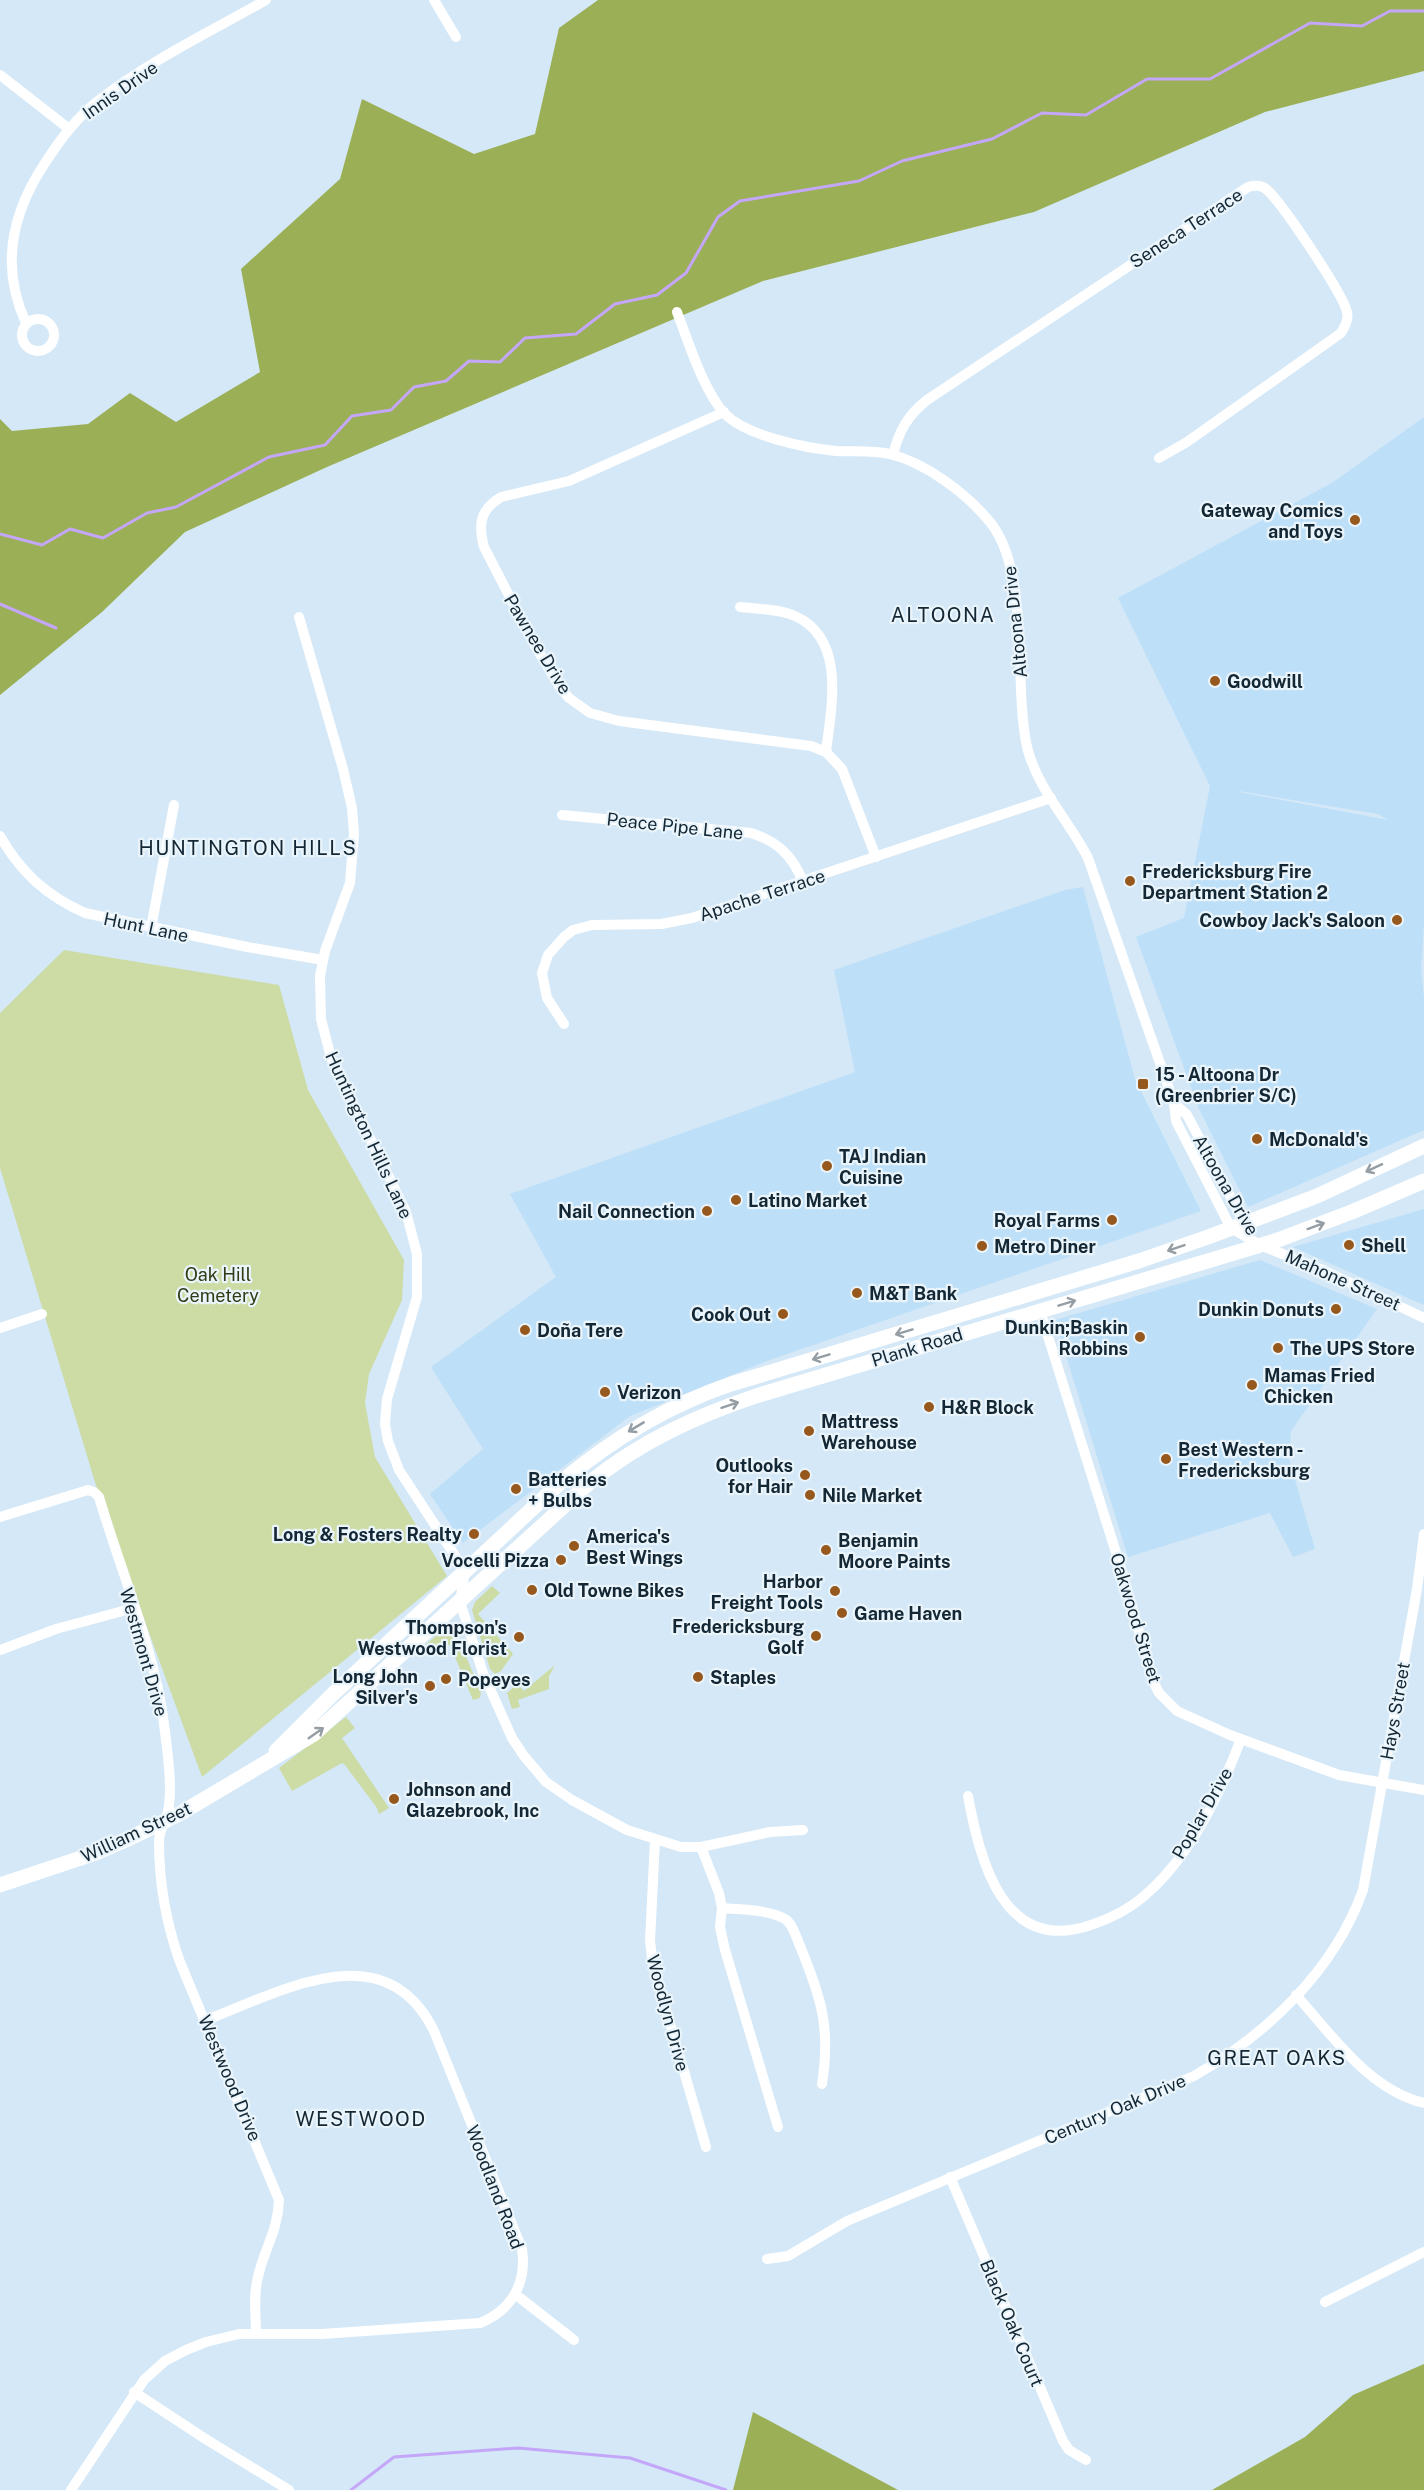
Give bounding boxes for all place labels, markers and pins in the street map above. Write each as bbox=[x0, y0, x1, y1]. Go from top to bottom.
place label: Gateway Comics and Toys bbox=[1201, 500, 1343, 542]
marker: Gateway Comics and Toys bbox=[1348, 513, 1362, 527]
place label: Goodwill bbox=[1227, 671, 1303, 692]
marker: Goodwill bbox=[1208, 674, 1222, 688]
place label: Fredericksburg Fire Department Station 2 bbox=[1142, 861, 1328, 903]
marker: Fredericksburg Fire Department Station 2 bbox=[1123, 874, 1137, 888]
place label: Cowboy Jack's Saloon bbox=[1199, 910, 1385, 931]
marker: Cowboy Jack's Saloon bbox=[1390, 913, 1404, 927]
place label: 15 - Altoona Dr (Greenbrier S/C) bbox=[1155, 1064, 1297, 1106]
marker: 15 - Altoona Dr (Greenbrier S/C) bbox=[1136, 1077, 1150, 1091]
place label: McDonald's bbox=[1269, 1129, 1368, 1150]
marker: McDonald's bbox=[1250, 1132, 1264, 1146]
place label: TAJ Indian Cuisine bbox=[839, 1146, 926, 1188]
marker: TAJ Indian Cuisine bbox=[820, 1159, 834, 1173]
place label: Latino Market bbox=[748, 1190, 867, 1211]
marker: Latino Market bbox=[729, 1193, 743, 1207]
place label: Nail Connection bbox=[558, 1201, 695, 1222]
marker: Nail Connection bbox=[700, 1204, 714, 1218]
place label: Royal Farms bbox=[994, 1210, 1100, 1231]
marker: Royal Farms bbox=[1105, 1213, 1119, 1227]
place label: Shell bbox=[1361, 1235, 1406, 1256]
place label: Metro Diner bbox=[994, 1236, 1096, 1257]
marker: Shell bbox=[1342, 1238, 1356, 1252]
marker: Metro Diner bbox=[975, 1239, 989, 1253]
place label: M&T Bank bbox=[869, 1283, 958, 1304]
marker: M&T Bank bbox=[850, 1286, 864, 1300]
place label: Dunkin Donuts bbox=[1198, 1299, 1324, 1320]
marker: Dunkin Donuts bbox=[1329, 1302, 1343, 1316]
place label: Cook Out bbox=[691, 1304, 771, 1325]
marker: Cook Out bbox=[776, 1307, 790, 1321]
place label: Dunkin;Baskin Robbins bbox=[1005, 1317, 1128, 1359]
place label: Doña Tere bbox=[537, 1320, 623, 1341]
marker: Doña Tere bbox=[518, 1323, 532, 1337]
marker: Dunkin;Baskin Robbins bbox=[1133, 1330, 1147, 1344]
place label: The UPS Store bbox=[1290, 1338, 1415, 1359]
marker: The UPS Store bbox=[1271, 1341, 1285, 1355]
place label: Mamas Fried Chicken bbox=[1264, 1365, 1375, 1407]
marker: Mamas Fried Chicken bbox=[1245, 1378, 1259, 1392]
place label: Verizon bbox=[617, 1382, 681, 1403]
marker: Verizon bbox=[598, 1385, 612, 1399]
place label: H&R Block bbox=[941, 1397, 1034, 1418]
marker: H&R Block bbox=[922, 1400, 936, 1414]
place label: Mattress Warehouse bbox=[821, 1411, 917, 1453]
marker: Mattress Warehouse bbox=[802, 1424, 816, 1438]
place label: Best Western - Fredericksburg bbox=[1178, 1439, 1310, 1481]
marker: Best Western - Fredericksburg bbox=[1159, 1452, 1173, 1466]
place label: Outlooks for Hair bbox=[715, 1455, 794, 1497]
marker: Outlooks for Hair bbox=[798, 1468, 812, 1482]
place label: Batteries + Bulbs bbox=[528, 1469, 607, 1511]
marker: Batteries + Bulbs bbox=[509, 1482, 523, 1496]
place label: Nile Market bbox=[822, 1485, 922, 1506]
marker: Nile Market bbox=[803, 1488, 817, 1502]
place label: Long & Fosters Realty bbox=[273, 1524, 462, 1545]
place label: America's Best Wings bbox=[586, 1526, 683, 1568]
marker: Long & Fosters Realty bbox=[467, 1527, 481, 1541]
place label: Benjamin Moore Paints bbox=[838, 1530, 951, 1572]
marker: America's Best Wings bbox=[567, 1539, 581, 1553]
marker: Benjamin Moore Paints bbox=[819, 1543, 833, 1557]
place label: Vocelli Pizza bbox=[441, 1550, 549, 1571]
marker: Vocelli Pizza bbox=[554, 1553, 568, 1567]
place label: Harbor Freight Tools bbox=[711, 1571, 824, 1613]
place label: Old Towne Bikes bbox=[544, 1580, 684, 1601]
marker: Old Towne Bikes bbox=[525, 1583, 539, 1597]
marker: Harbor Freight Tools bbox=[828, 1584, 842, 1598]
place label: Game Haven bbox=[854, 1603, 962, 1624]
marker: Game Haven bbox=[835, 1606, 849, 1620]
place label: Fredericksburg Golf bbox=[672, 1616, 804, 1658]
place label: Thompson's Westwood Florist bbox=[358, 1617, 507, 1659]
marker: Fredericksburg Golf bbox=[809, 1629, 823, 1643]
marker: Thompson's Westwood Florist bbox=[512, 1630, 526, 1644]
place label: Long John Silver's bbox=[332, 1666, 418, 1708]
place label: Staples bbox=[710, 1667, 776, 1688]
place label: Popeyes bbox=[458, 1669, 531, 1690]
marker: Staples bbox=[691, 1670, 705, 1684]
marker: Popeyes bbox=[439, 1672, 453, 1686]
marker: Long John Silver's bbox=[423, 1679, 437, 1693]
place label: Johnson and Glazebrook, Inc bbox=[406, 1779, 540, 1821]
marker: Johnson and Glazebrook, Inc bbox=[387, 1792, 401, 1806]

